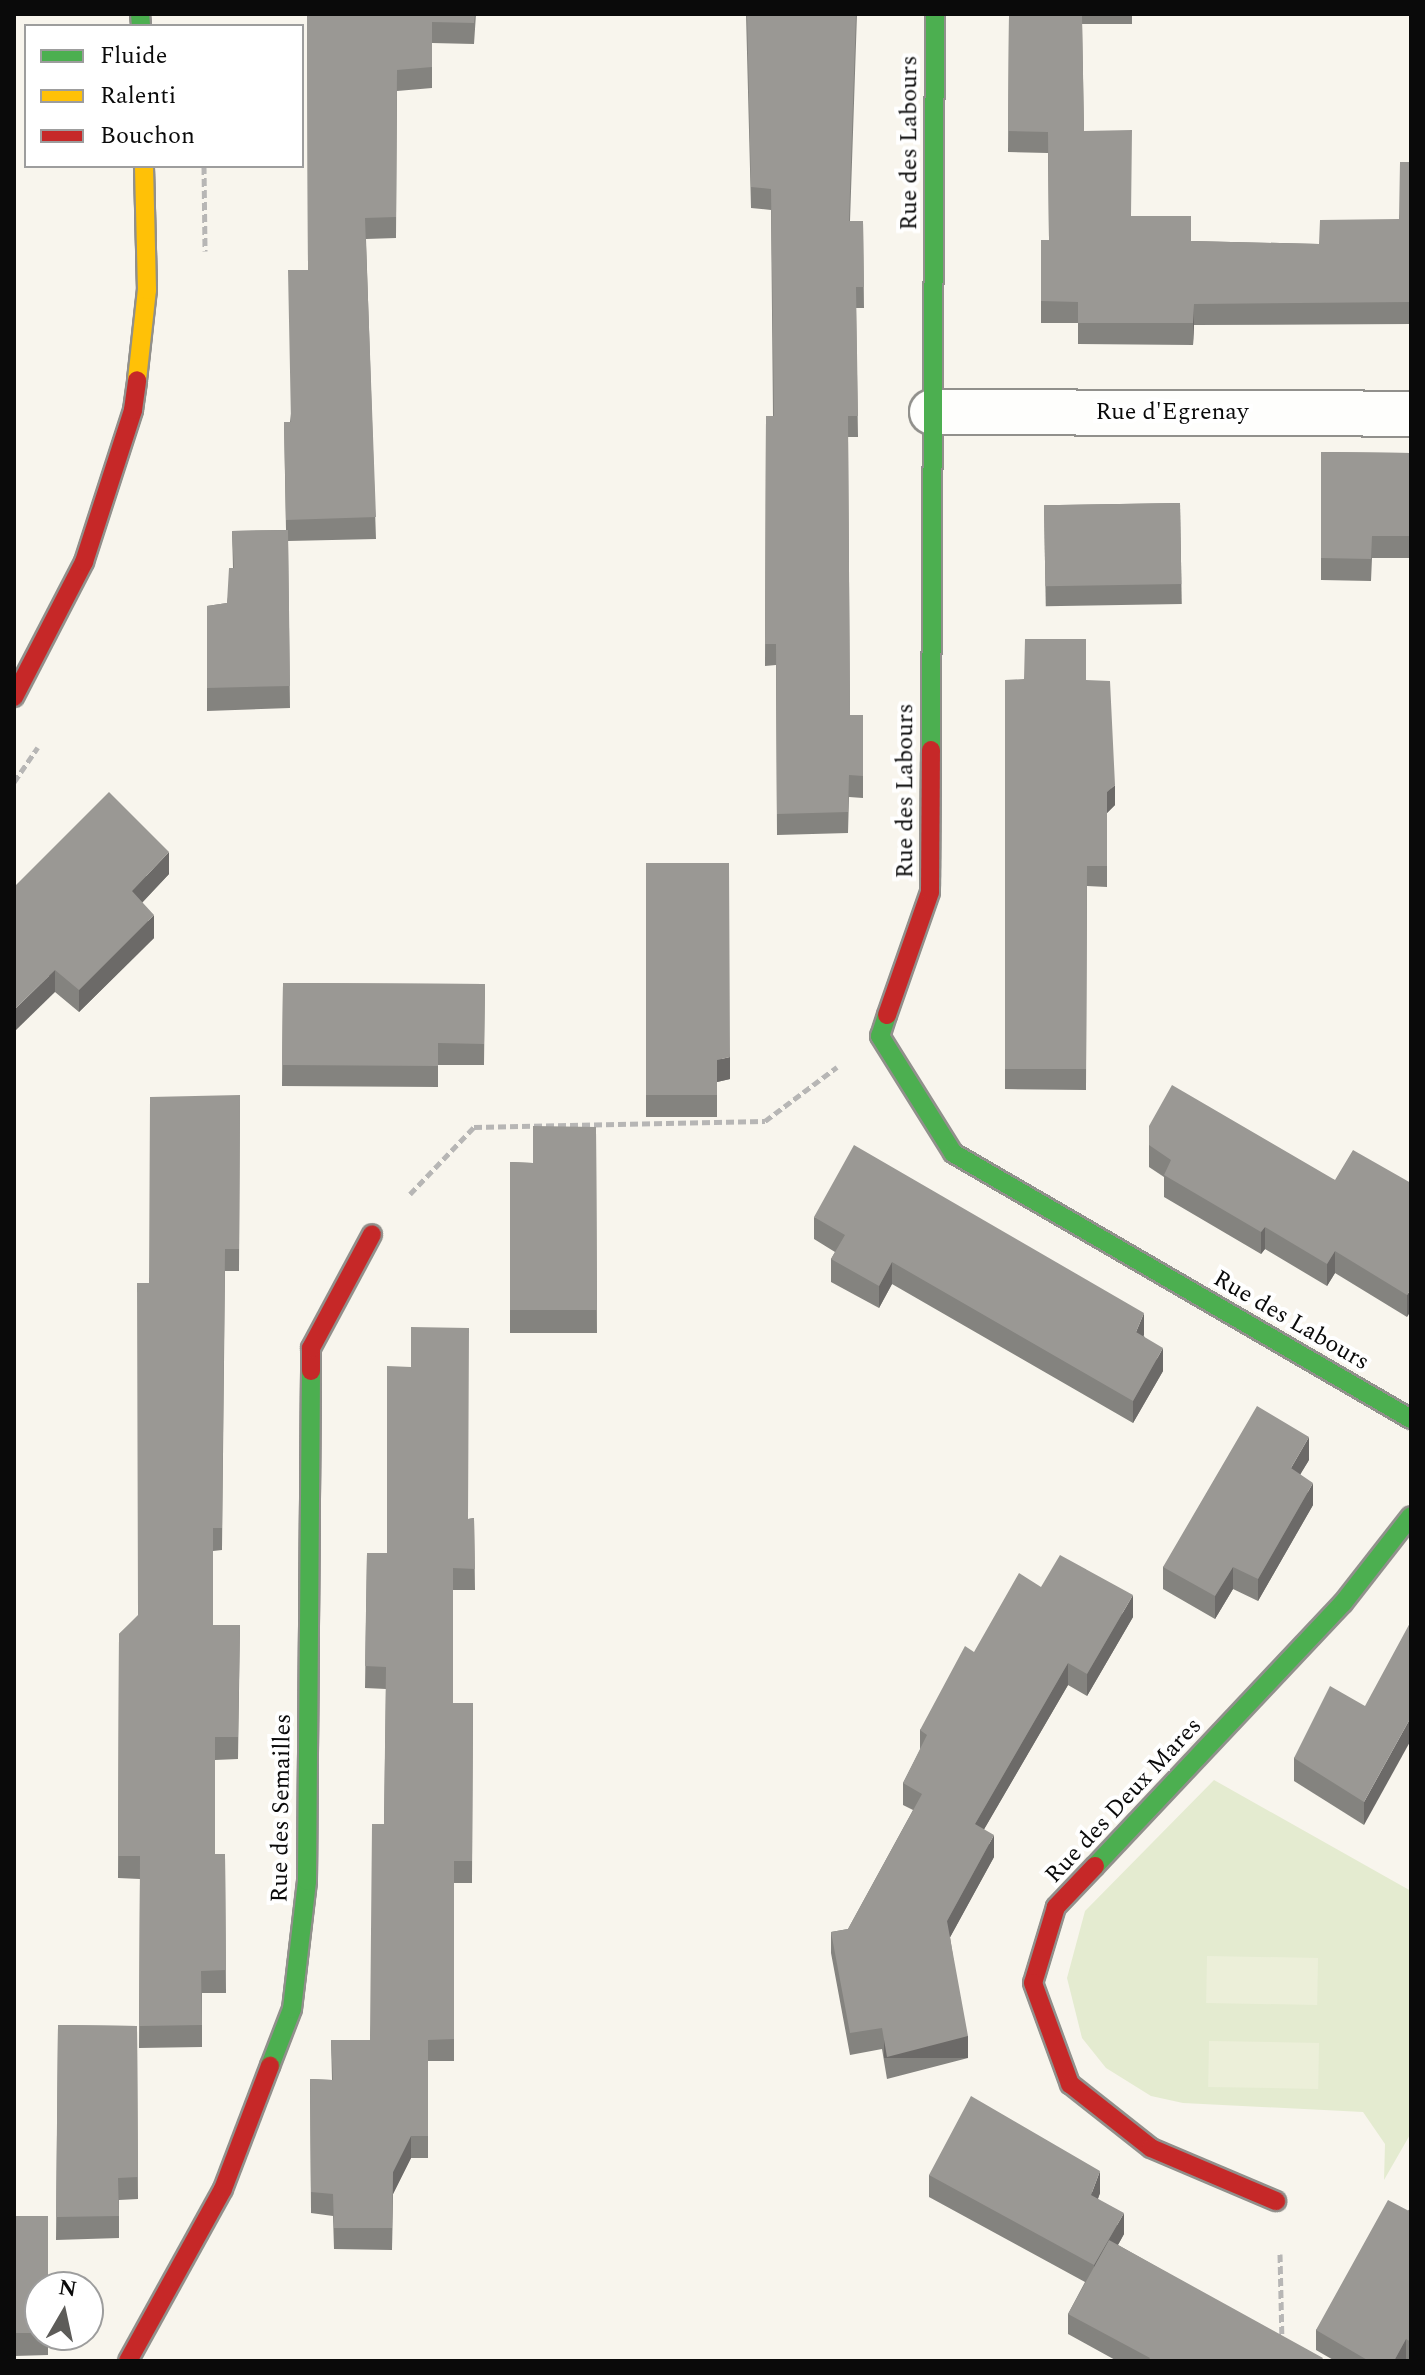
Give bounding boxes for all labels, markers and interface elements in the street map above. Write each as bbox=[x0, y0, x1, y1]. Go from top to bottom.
legend bbox=[24, 24, 304, 168]
text: Fluide bbox=[100, 38, 167, 74]
street label: Rue des Labours bbox=[896, 55, 924, 231]
text: Ralenti bbox=[100, 78, 176, 114]
text: Bouchon bbox=[100, 118, 195, 154]
street label: Rue d'Egrenay bbox=[1096, 399, 1248, 427]
street label: Rue des Labours bbox=[892, 703, 920, 879]
street label: Rue des Labours bbox=[1208, 1265, 1374, 1377]
street label: Rue des Deux Mares bbox=[1040, 1712, 1208, 1890]
street label: Rue des Semailles bbox=[266, 1713, 298, 1903]
north arrow bbox=[24, 2271, 104, 2351]
text: N bbox=[56, 2271, 79, 2306]

